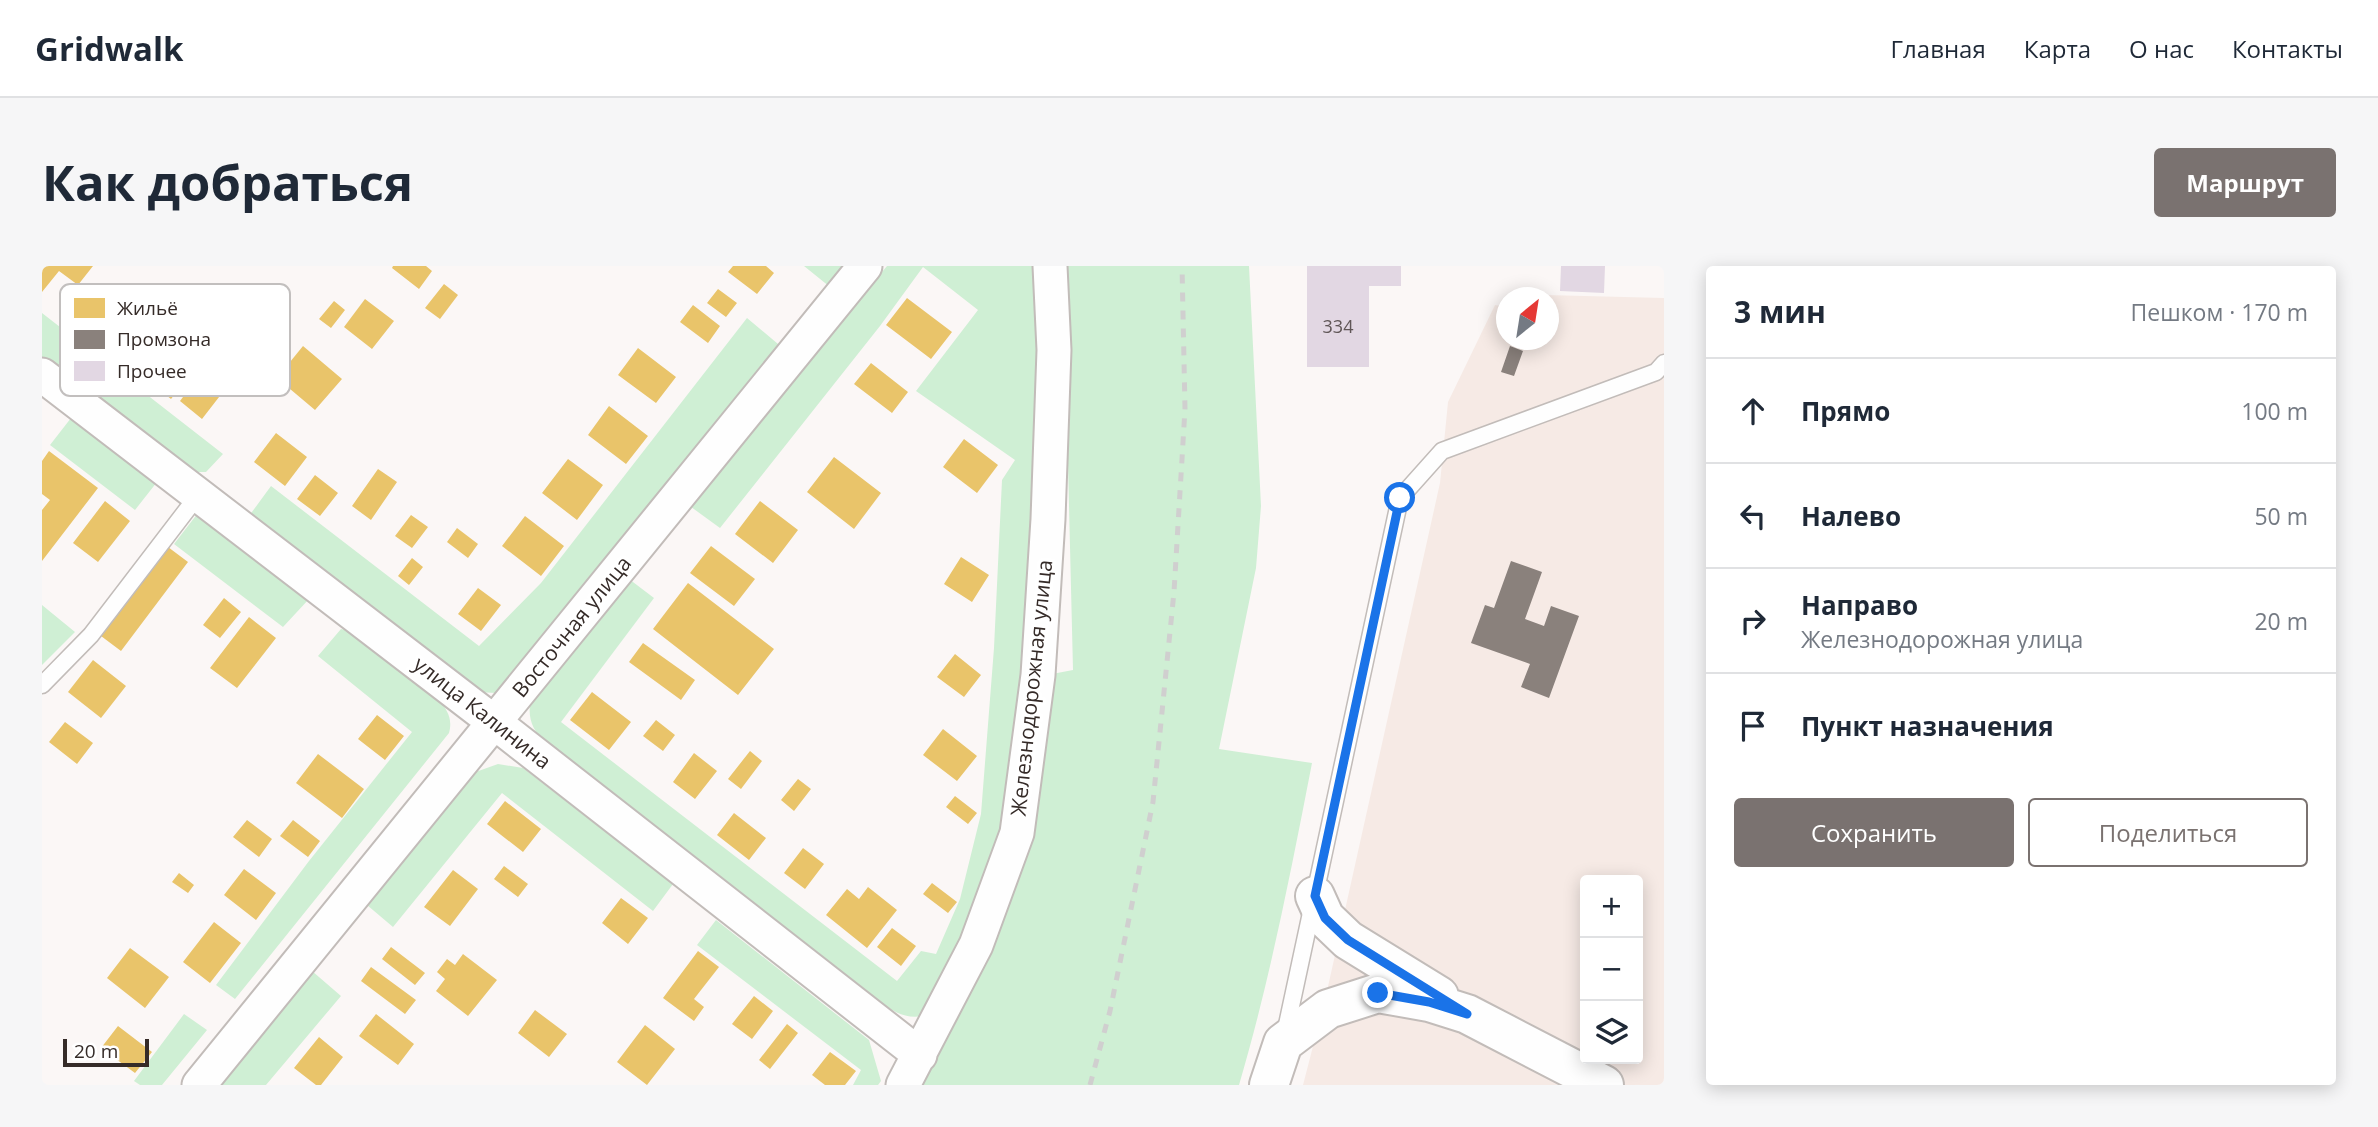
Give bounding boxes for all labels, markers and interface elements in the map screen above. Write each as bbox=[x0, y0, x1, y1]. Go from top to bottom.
text: Gridwalk bbox=[35, 26, 184, 71]
text: Главная bbox=[1891, 32, 1986, 65]
text: Карта bbox=[2024, 32, 2091, 65]
text: О нас bbox=[2129, 32, 2194, 65]
text: Контакты bbox=[2232, 32, 2343, 65]
button: Маршрут bbox=[2154, 148, 2336, 217]
text: Как добраться bbox=[42, 149, 413, 215]
legend bbox=[60, 284, 290, 396]
north arrow bbox=[1496, 287, 1559, 350]
text: 3 мин bbox=[1734, 291, 1826, 332]
text: Жильё bbox=[117, 295, 178, 321]
text: Пешком · 170 m bbox=[2131, 296, 2308, 328]
house number: 334 bbox=[1323, 314, 1353, 338]
text: Промзона bbox=[117, 326, 211, 352]
text: Прочее bbox=[117, 358, 187, 384]
icon: ahead bbox=[1734, 392, 1772, 430]
text: Прямо bbox=[1801, 393, 1890, 429]
text: 100 m bbox=[2241, 395, 2308, 427]
route start bbox=[1384, 482, 1415, 513]
icon: left bbox=[1734, 497, 1772, 535]
text: Налево bbox=[1801, 498, 1901, 534]
text: 50 m bbox=[2254, 500, 2308, 532]
street label: Восточная улица bbox=[506, 550, 637, 703]
street label: Железнодорожная улица bbox=[1004, 558, 1058, 818]
text: Направо bbox=[1801, 587, 1918, 623]
icon: right bbox=[1734, 602, 1772, 640]
text: 20 m bbox=[2254, 605, 2308, 637]
text: Железнодорожная улица bbox=[1801, 623, 2083, 655]
street label: улица Калинина bbox=[408, 650, 557, 775]
icon: arrive bbox=[1734, 707, 1772, 745]
text: Пункт назначения bbox=[1801, 708, 2054, 744]
button: Сохранить bbox=[1734, 798, 2014, 867]
button: Поделиться bbox=[2028, 798, 2308, 867]
map controls bbox=[1580, 875, 1643, 1064]
button: + bbox=[1580, 875, 1643, 938]
button: − bbox=[1580, 938, 1643, 1001]
route end bbox=[1362, 977, 1393, 1008]
button: layers bbox=[1580, 1001, 1643, 1064]
scale bar bbox=[63, 1036, 149, 1068]
text: 20 m bbox=[74, 1038, 118, 1064]

